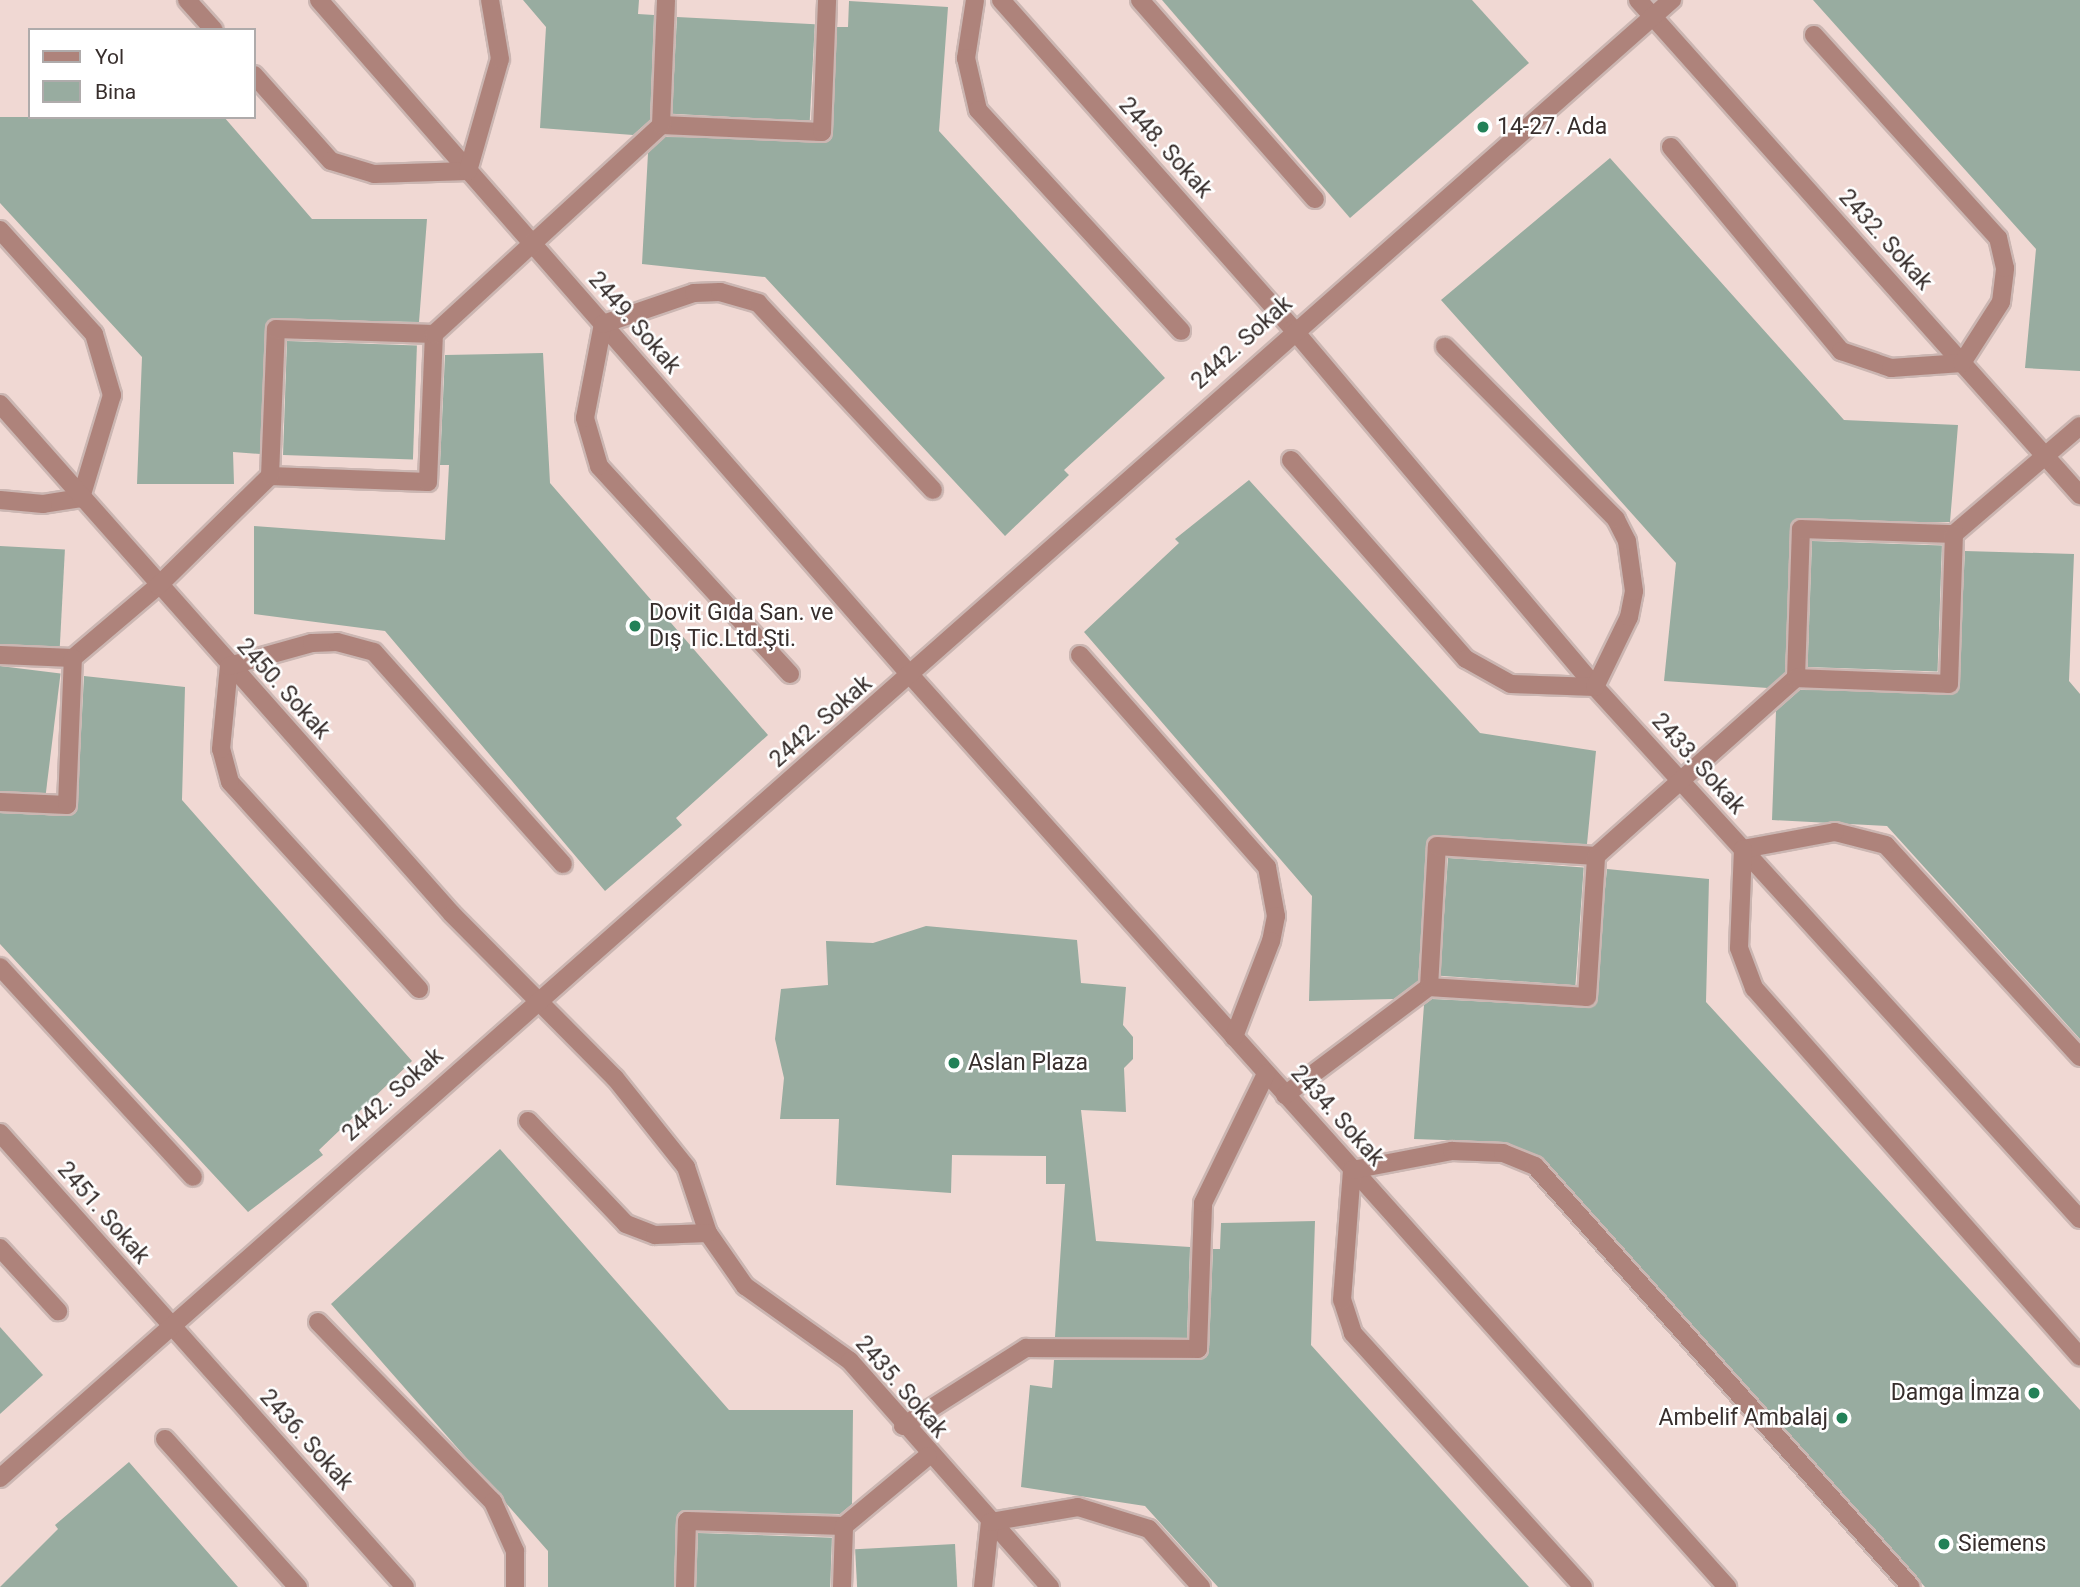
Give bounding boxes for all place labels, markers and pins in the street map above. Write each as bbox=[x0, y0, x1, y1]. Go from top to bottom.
place label: 14-27. Ada bbox=[1497, 113, 1607, 141]
marker: 14-27. Ada bbox=[1475, 119, 1491, 135]
place label: Dovit Gıda San. ve Dış Tic.Ltd.Şti. bbox=[649, 599, 833, 653]
marker: Dovit Gıda San. ve Dış Tic.Ltd.Şti. bbox=[627, 618, 643, 634]
place label: Aslan Plaza bbox=[968, 1049, 1088, 1077]
marker: Aslan Plaza bbox=[946, 1055, 962, 1071]
place label: Damga İmza bbox=[1891, 1379, 2020, 1407]
marker: Damga İmza bbox=[2026, 1385, 2042, 1401]
place label: Ambelif Ambalaj bbox=[1659, 1404, 1828, 1432]
marker: Ambelif Ambalaj bbox=[1834, 1410, 1850, 1426]
place label: Siemens bbox=[1958, 1530, 2046, 1558]
marker: Siemens bbox=[1936, 1536, 1952, 1552]

